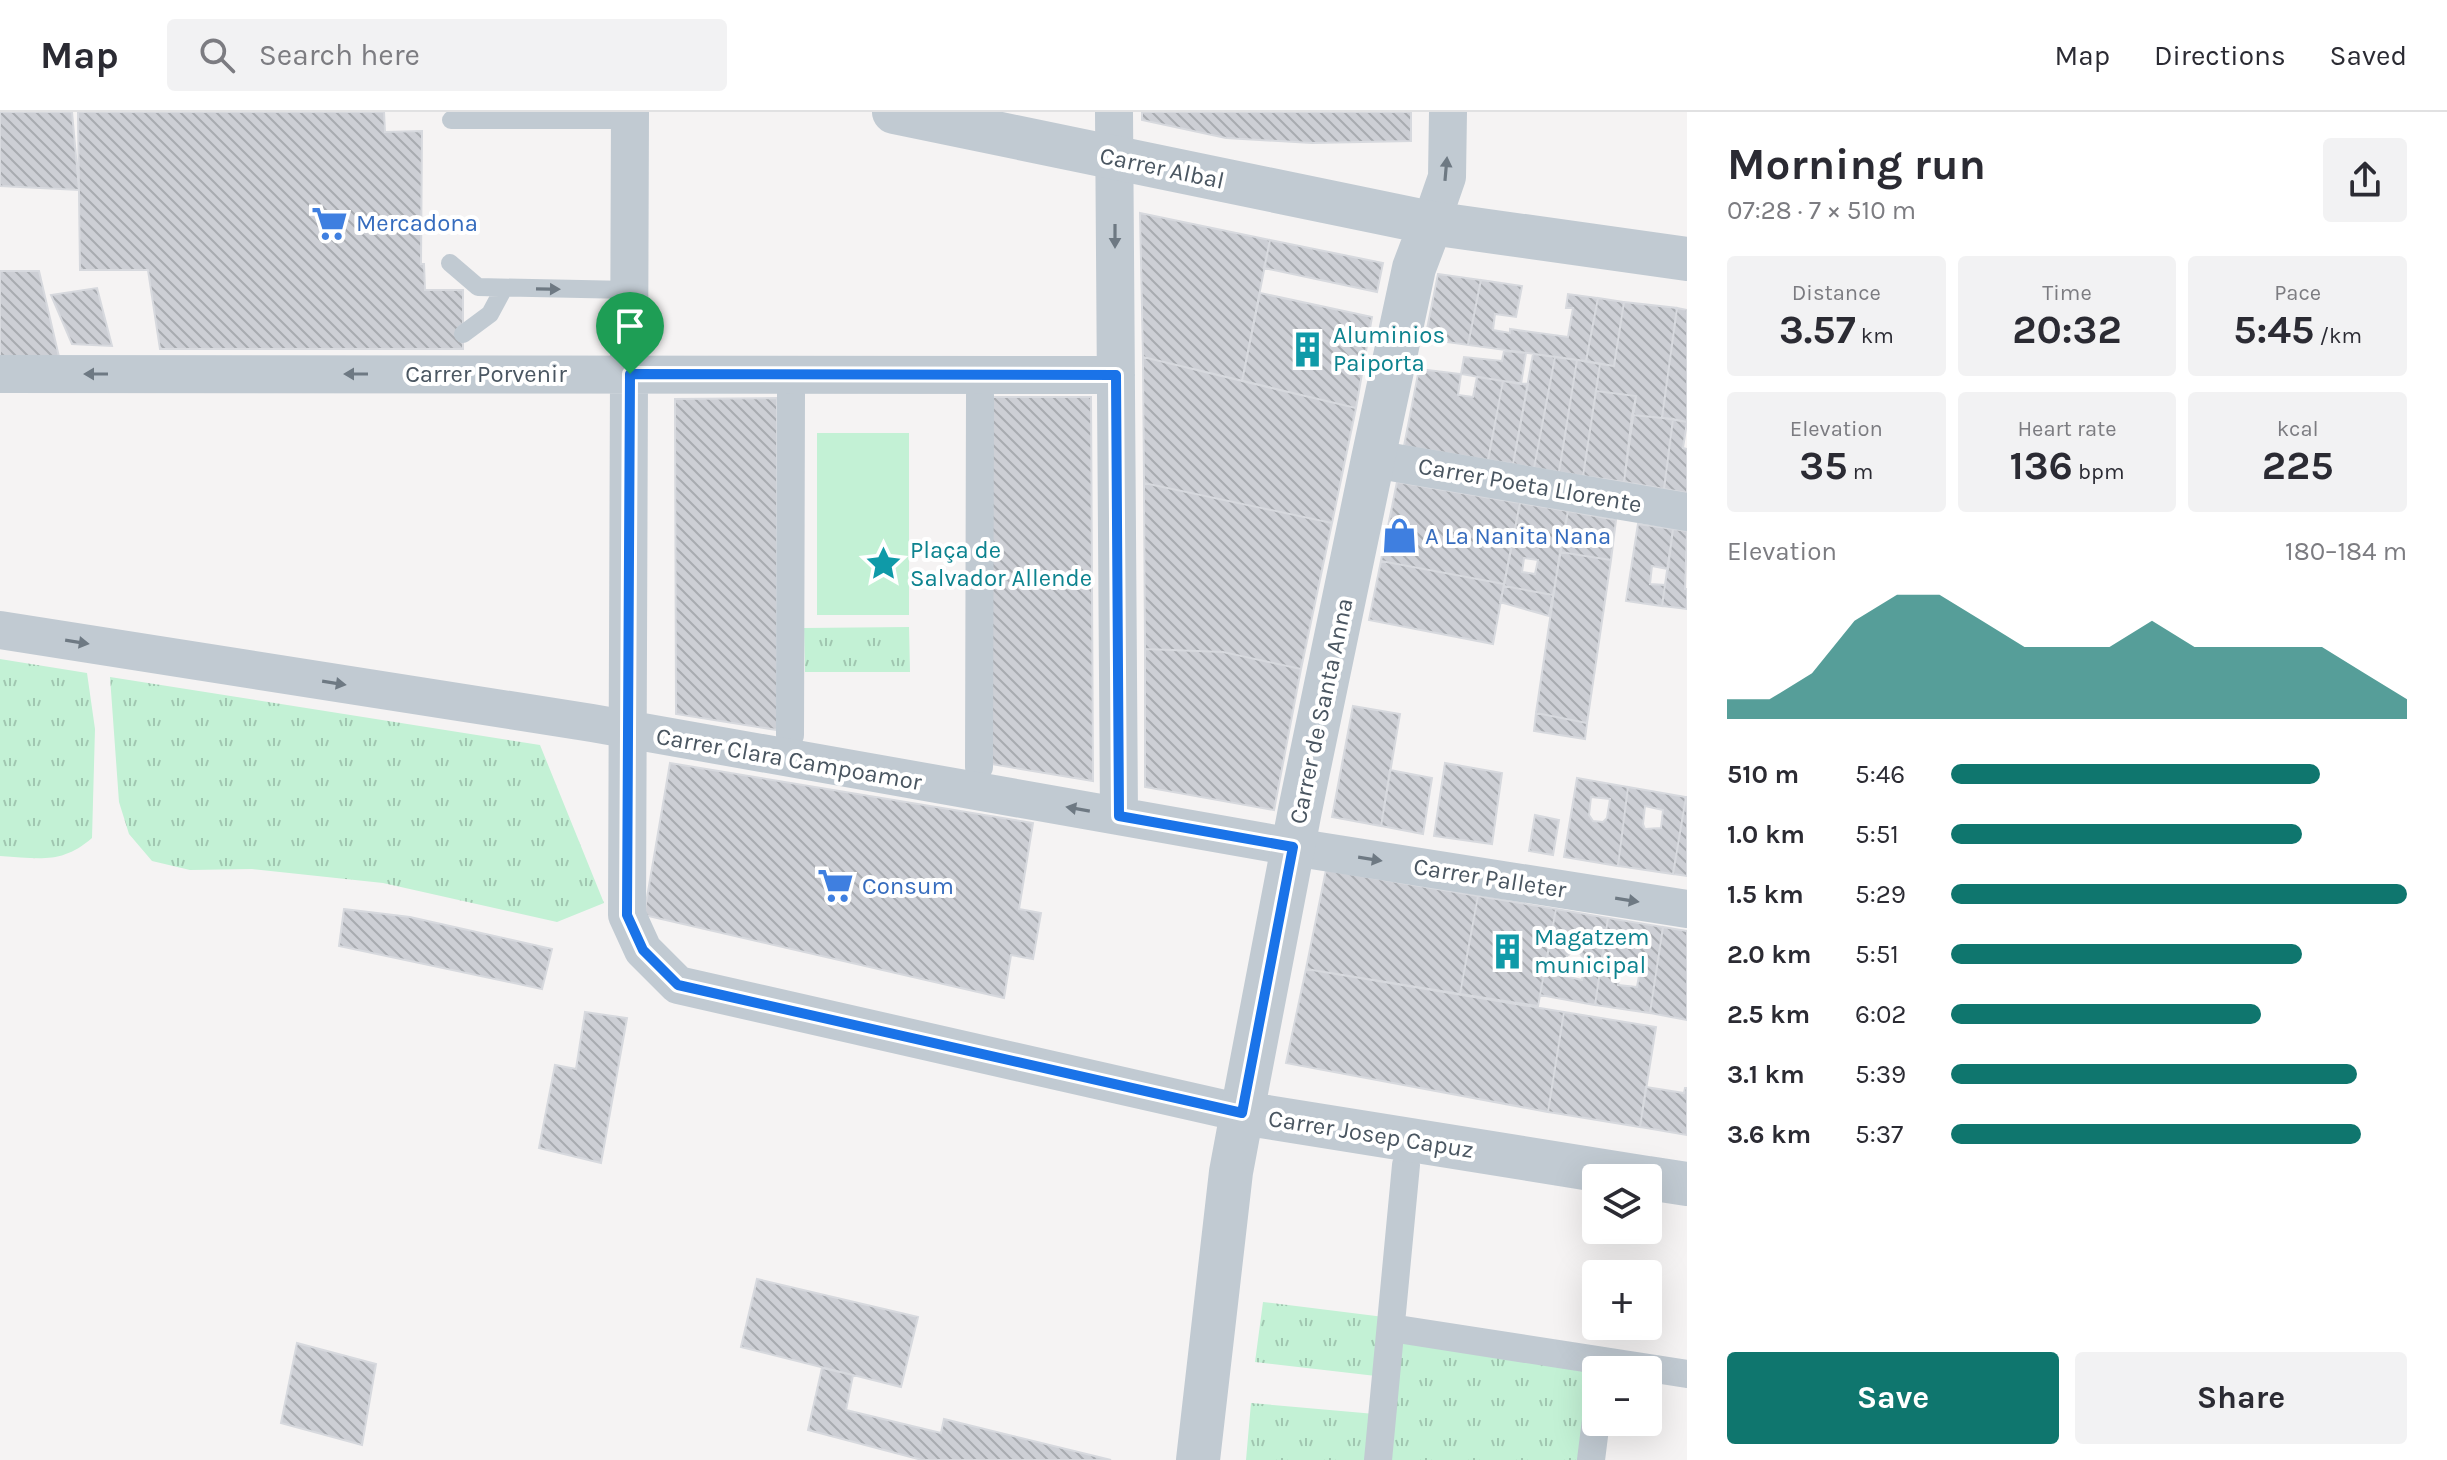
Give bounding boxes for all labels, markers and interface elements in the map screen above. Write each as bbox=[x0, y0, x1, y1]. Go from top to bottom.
search box bbox=[167, 19, 727, 91]
text: Map bbox=[40, 33, 119, 78]
icon: search bbox=[195, 33, 239, 77]
text: Search here bbox=[259, 37, 420, 73]
text: Map bbox=[2055, 39, 2110, 72]
text: Directions bbox=[2154, 39, 2286, 72]
text: Saved bbox=[2330, 39, 2407, 72]
button: share bbox=[2323, 138, 2407, 222]
text: Morning run bbox=[1727, 139, 1986, 190]
street label: Carrer Albal bbox=[1097, 141, 1227, 195]
one-way arrow bbox=[1440, 156, 1453, 181]
text: 07:28 · 7 × 510 m bbox=[1727, 195, 1916, 226]
supermarket icon: Mercadona bbox=[311, 204, 349, 242]
place label: Mercadona bbox=[356, 209, 478, 237]
one-way arrow bbox=[1109, 224, 1121, 249]
text: Distance bbox=[1792, 280, 1881, 306]
text: Time bbox=[2042, 280, 2092, 306]
text: Pace bbox=[2274, 280, 2321, 306]
one-way arrow bbox=[536, 282, 561, 295]
pin bbox=[596, 292, 664, 374]
icon: arrive bbox=[608, 304, 652, 348]
text: 3.57 bbox=[1779, 306, 1856, 353]
text: 20:32 bbox=[2012, 306, 2122, 353]
text: 5:45 bbox=[2233, 306, 2314, 353]
place label: Aluminios Paiporta bbox=[1333, 321, 1445, 377]
text: km bbox=[1856, 323, 1894, 349]
text: /km bbox=[2314, 323, 2362, 349]
building icon: Aluminios Paiporta bbox=[1288, 330, 1326, 368]
street label: Carrer Porvenir bbox=[405, 360, 567, 388]
one-way arrow bbox=[83, 368, 108, 380]
one-way arrow bbox=[343, 368, 368, 380]
text: Elevation bbox=[1790, 416, 1883, 442]
text: Heart rate bbox=[2017, 416, 2117, 442]
text: kcal bbox=[2277, 416, 2319, 442]
text: 35 bbox=[1799, 442, 1848, 489]
text: 136 bbox=[2009, 442, 2073, 489]
text: 225 bbox=[2262, 442, 2334, 489]
street label: Carrer Poeta Llorente bbox=[1416, 452, 1644, 518]
text: m bbox=[1848, 459, 1873, 485]
text: bpm bbox=[2073, 459, 2125, 485]
shop icon: A La Nanita Nana bbox=[1380, 517, 1418, 555]
place label: A La Nanita Nana bbox=[1425, 522, 1611, 550]
place label: Plaça de Salvador Allende bbox=[910, 536, 1092, 592]
text: Elevation bbox=[1727, 536, 1837, 567]
text: 180–184 m bbox=[2285, 536, 2407, 567]
place icon: Plaça de Salvador Allende bbox=[865, 545, 903, 583]
street label: Carrer de Santa Anna bbox=[1283, 595, 1359, 827]
one-way arrow bbox=[65, 636, 90, 649]
one-way arrow bbox=[322, 677, 347, 689]
street label: Carrer Clara Campoamor bbox=[654, 722, 924, 796]
text: 510 m bbox=[1727, 759, 1799, 790]
text: 5:46 bbox=[1855, 759, 1905, 790]
one-way arrow bbox=[1066, 803, 1091, 815]
text: 1.0 km bbox=[1727, 819, 1805, 850]
text: 5:51 bbox=[1855, 819, 1899, 850]
street label: Carrer Palleter bbox=[1412, 852, 1569, 904]
one-way arrow bbox=[1358, 853, 1383, 866]
supermarket icon: Consum bbox=[817, 867, 855, 905]
place label: Consum bbox=[862, 872, 954, 900]
text: 1.5 km bbox=[1727, 879, 1804, 910]
text: 5:29 bbox=[1855, 879, 1906, 910]
one-way arrow bbox=[1615, 894, 1640, 906]
place label: Magatzem municipal bbox=[1534, 923, 1650, 979]
building icon: Magatzem municipal bbox=[1489, 932, 1527, 970]
text: 2.0 km bbox=[1727, 939, 1811, 970]
text: 5:51 bbox=[1855, 939, 1899, 970]
text: 2.5 km bbox=[1727, 999, 1810, 1030]
text: 6:02 bbox=[1855, 999, 1906, 1030]
text: 3.1 km bbox=[1727, 1059, 1805, 1090]
text: 5:39 bbox=[1855, 1059, 1906, 1090]
street label: Carrer Josep Capuz bbox=[1266, 1104, 1476, 1164]
text: 3.6 km bbox=[1727, 1119, 1811, 1150]
text: 5:37 bbox=[1855, 1119, 1903, 1150]
map controls bbox=[1582, 1164, 1662, 1436]
button: layers bbox=[1582, 1164, 1662, 1244]
button: + bbox=[1582, 1260, 1662, 1340]
button: Save bbox=[1727, 1352, 2059, 1444]
button: Share bbox=[2075, 1352, 2407, 1444]
button: − bbox=[1582, 1356, 1662, 1436]

